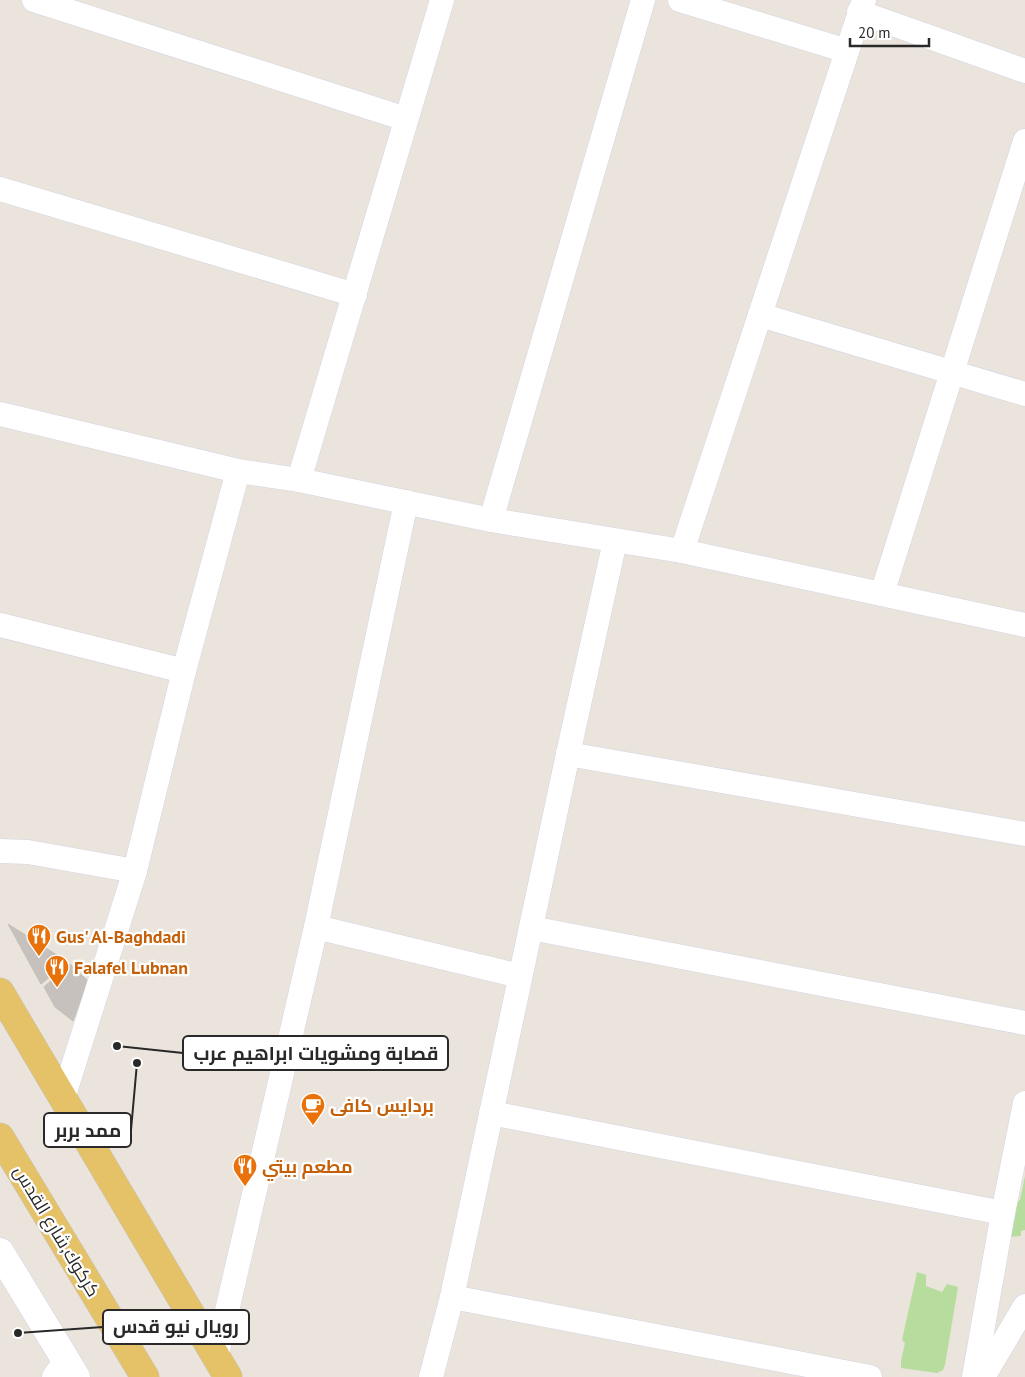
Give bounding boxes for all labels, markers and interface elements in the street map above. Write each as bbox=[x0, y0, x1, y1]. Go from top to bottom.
scale bar bbox=[850, 15, 929, 47]
text: 20 m bbox=[858, 23, 891, 42]
restaurant icon: Gus' Al-Baghdadi bbox=[26, 923, 52, 957]
place label: Gus' Al-Baghdadi bbox=[56, 925, 186, 948]
restaurant icon: Falafel Lubnan bbox=[44, 954, 70, 988]
place label: Falafel Lubnan bbox=[74, 956, 188, 979]
callout: قصابة ومشويات ابراهيم عرب bbox=[183, 1036, 448, 1070]
text: قصابة ومشويات ابراهيم عرب bbox=[194, 1041, 438, 1067]
cafe icon: بردايس کافى bbox=[300, 1092, 326, 1126]
place label: بردايس کافى bbox=[330, 1094, 434, 1117]
callout: ممد بربر bbox=[44, 1113, 131, 1147]
text: ممد بربر bbox=[54, 1118, 121, 1142]
restaurant icon: مطعم بيتي bbox=[232, 1153, 258, 1187]
place label: مطعم بيتي bbox=[262, 1155, 353, 1182]
street label: كركوك,شارع القدس bbox=[8, 1161, 105, 1301]
callout: رويال نيو قدس bbox=[103, 1310, 249, 1344]
text: رويال نيو قدس bbox=[113, 1314, 239, 1339]

